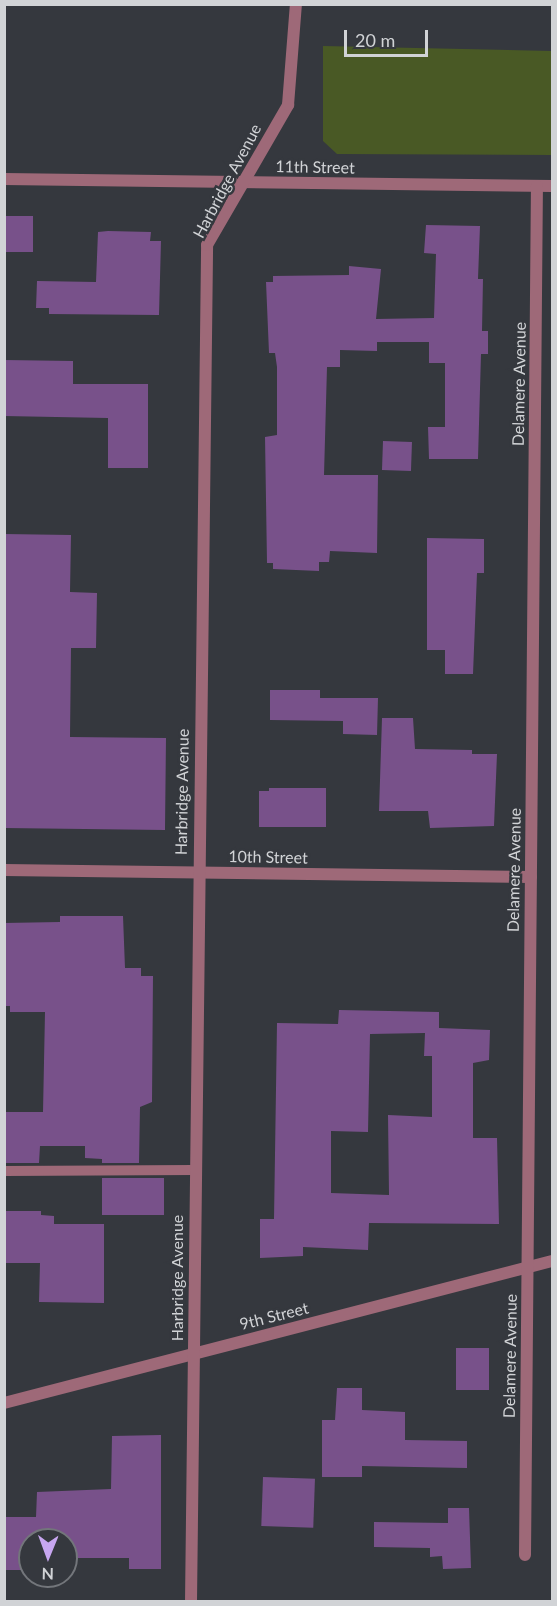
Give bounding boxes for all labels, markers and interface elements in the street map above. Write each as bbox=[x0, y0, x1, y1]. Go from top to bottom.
scale bar bbox=[347, 18, 431, 56]
text: 20 m bbox=[355, 29, 395, 51]
street label: Harbridge Avenue bbox=[189, 120, 265, 242]
street label: 11th Street bbox=[275, 157, 355, 177]
street label: Delamere Avenue bbox=[508, 321, 530, 447]
street label: Harbridge Avenue bbox=[171, 728, 193, 856]
street label: Delamere Avenue bbox=[503, 807, 525, 933]
street label: 10th Street bbox=[228, 847, 308, 867]
street label: Harbridge Avenue bbox=[167, 1214, 187, 1342]
street label: Delamere Avenue bbox=[499, 1293, 521, 1419]
street label: 9th Street bbox=[238, 1298, 310, 1334]
north arrow bbox=[18, 1528, 78, 1588]
text: N bbox=[41, 1565, 54, 1584]

